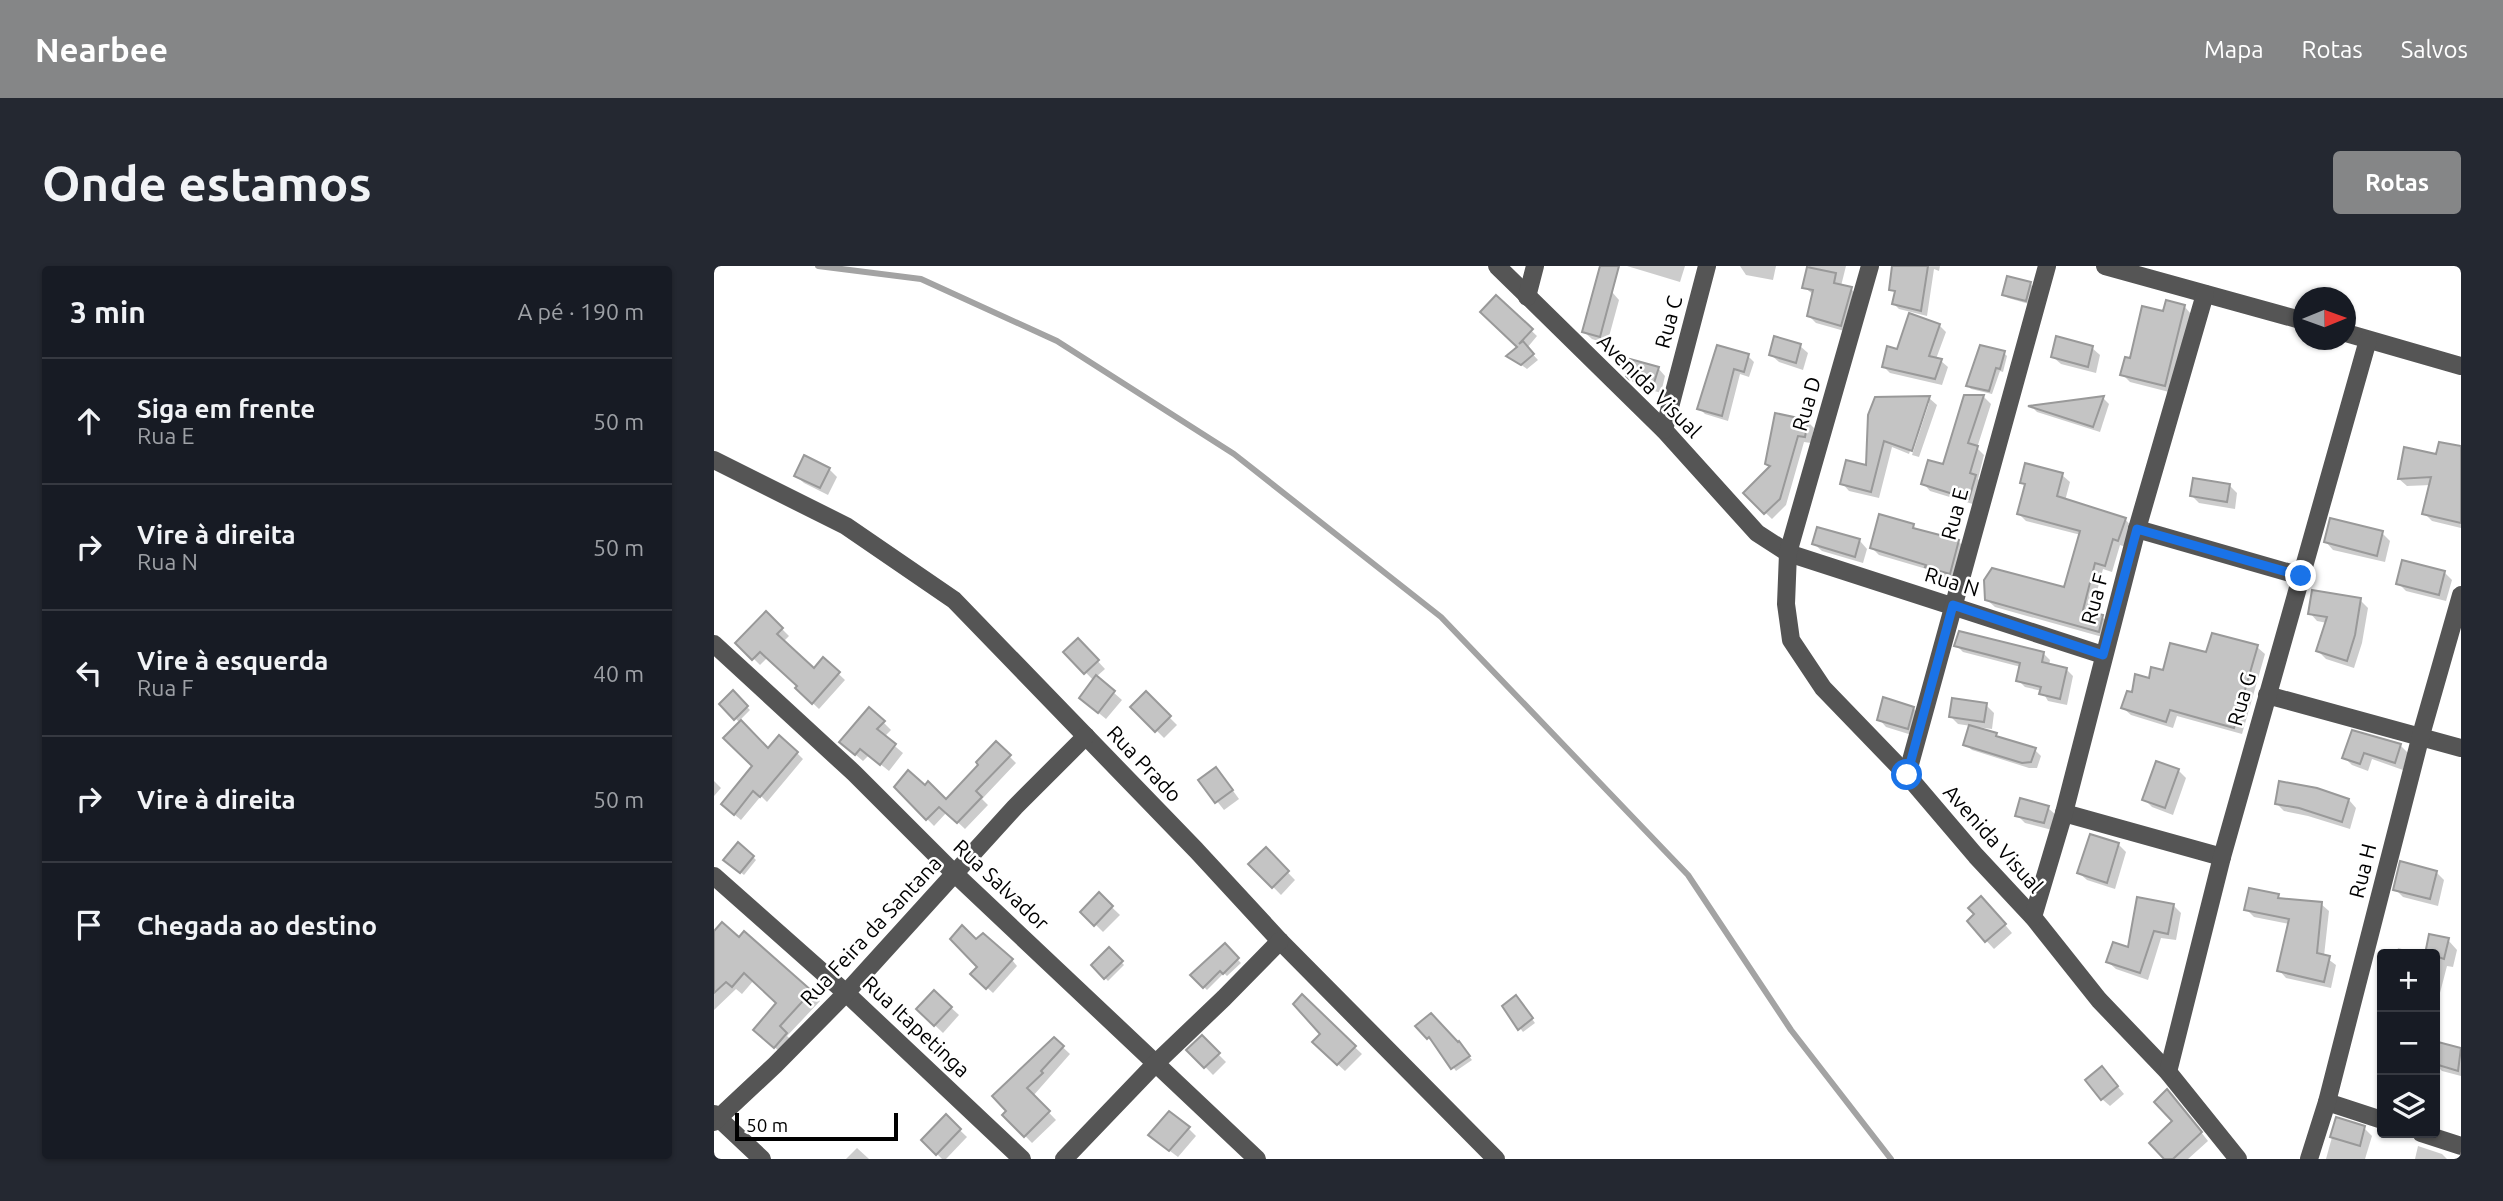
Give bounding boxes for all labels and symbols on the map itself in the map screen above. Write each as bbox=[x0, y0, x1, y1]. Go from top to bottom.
north arrow bbox=[2293, 287, 2356, 350]
street label: Rua C bbox=[1650, 293, 1687, 351]
street label: Avenida Visual bbox=[1593, 328, 1707, 442]
street label: Rua D bbox=[1787, 374, 1825, 434]
street label: Rua E bbox=[1936, 485, 1972, 542]
route end bbox=[2285, 560, 2316, 591]
street label: Rua N bbox=[1922, 561, 1982, 601]
street label: Rua F bbox=[2076, 571, 2112, 627]
street label: Rua G bbox=[2222, 669, 2260, 728]
street label: Rua Prado bbox=[1103, 720, 1187, 806]
route start bbox=[1891, 759, 1922, 790]
street label: Avenida Visual bbox=[1939, 780, 2048, 897]
street label: Rua Salvador bbox=[949, 834, 1054, 935]
street label: Rua H bbox=[2344, 841, 2380, 901]
street label: Rua Feira da Santana bbox=[795, 851, 946, 1010]
street label: Rua Itapetinga bbox=[858, 971, 975, 1082]
scale bar bbox=[735, 1110, 898, 1142]

